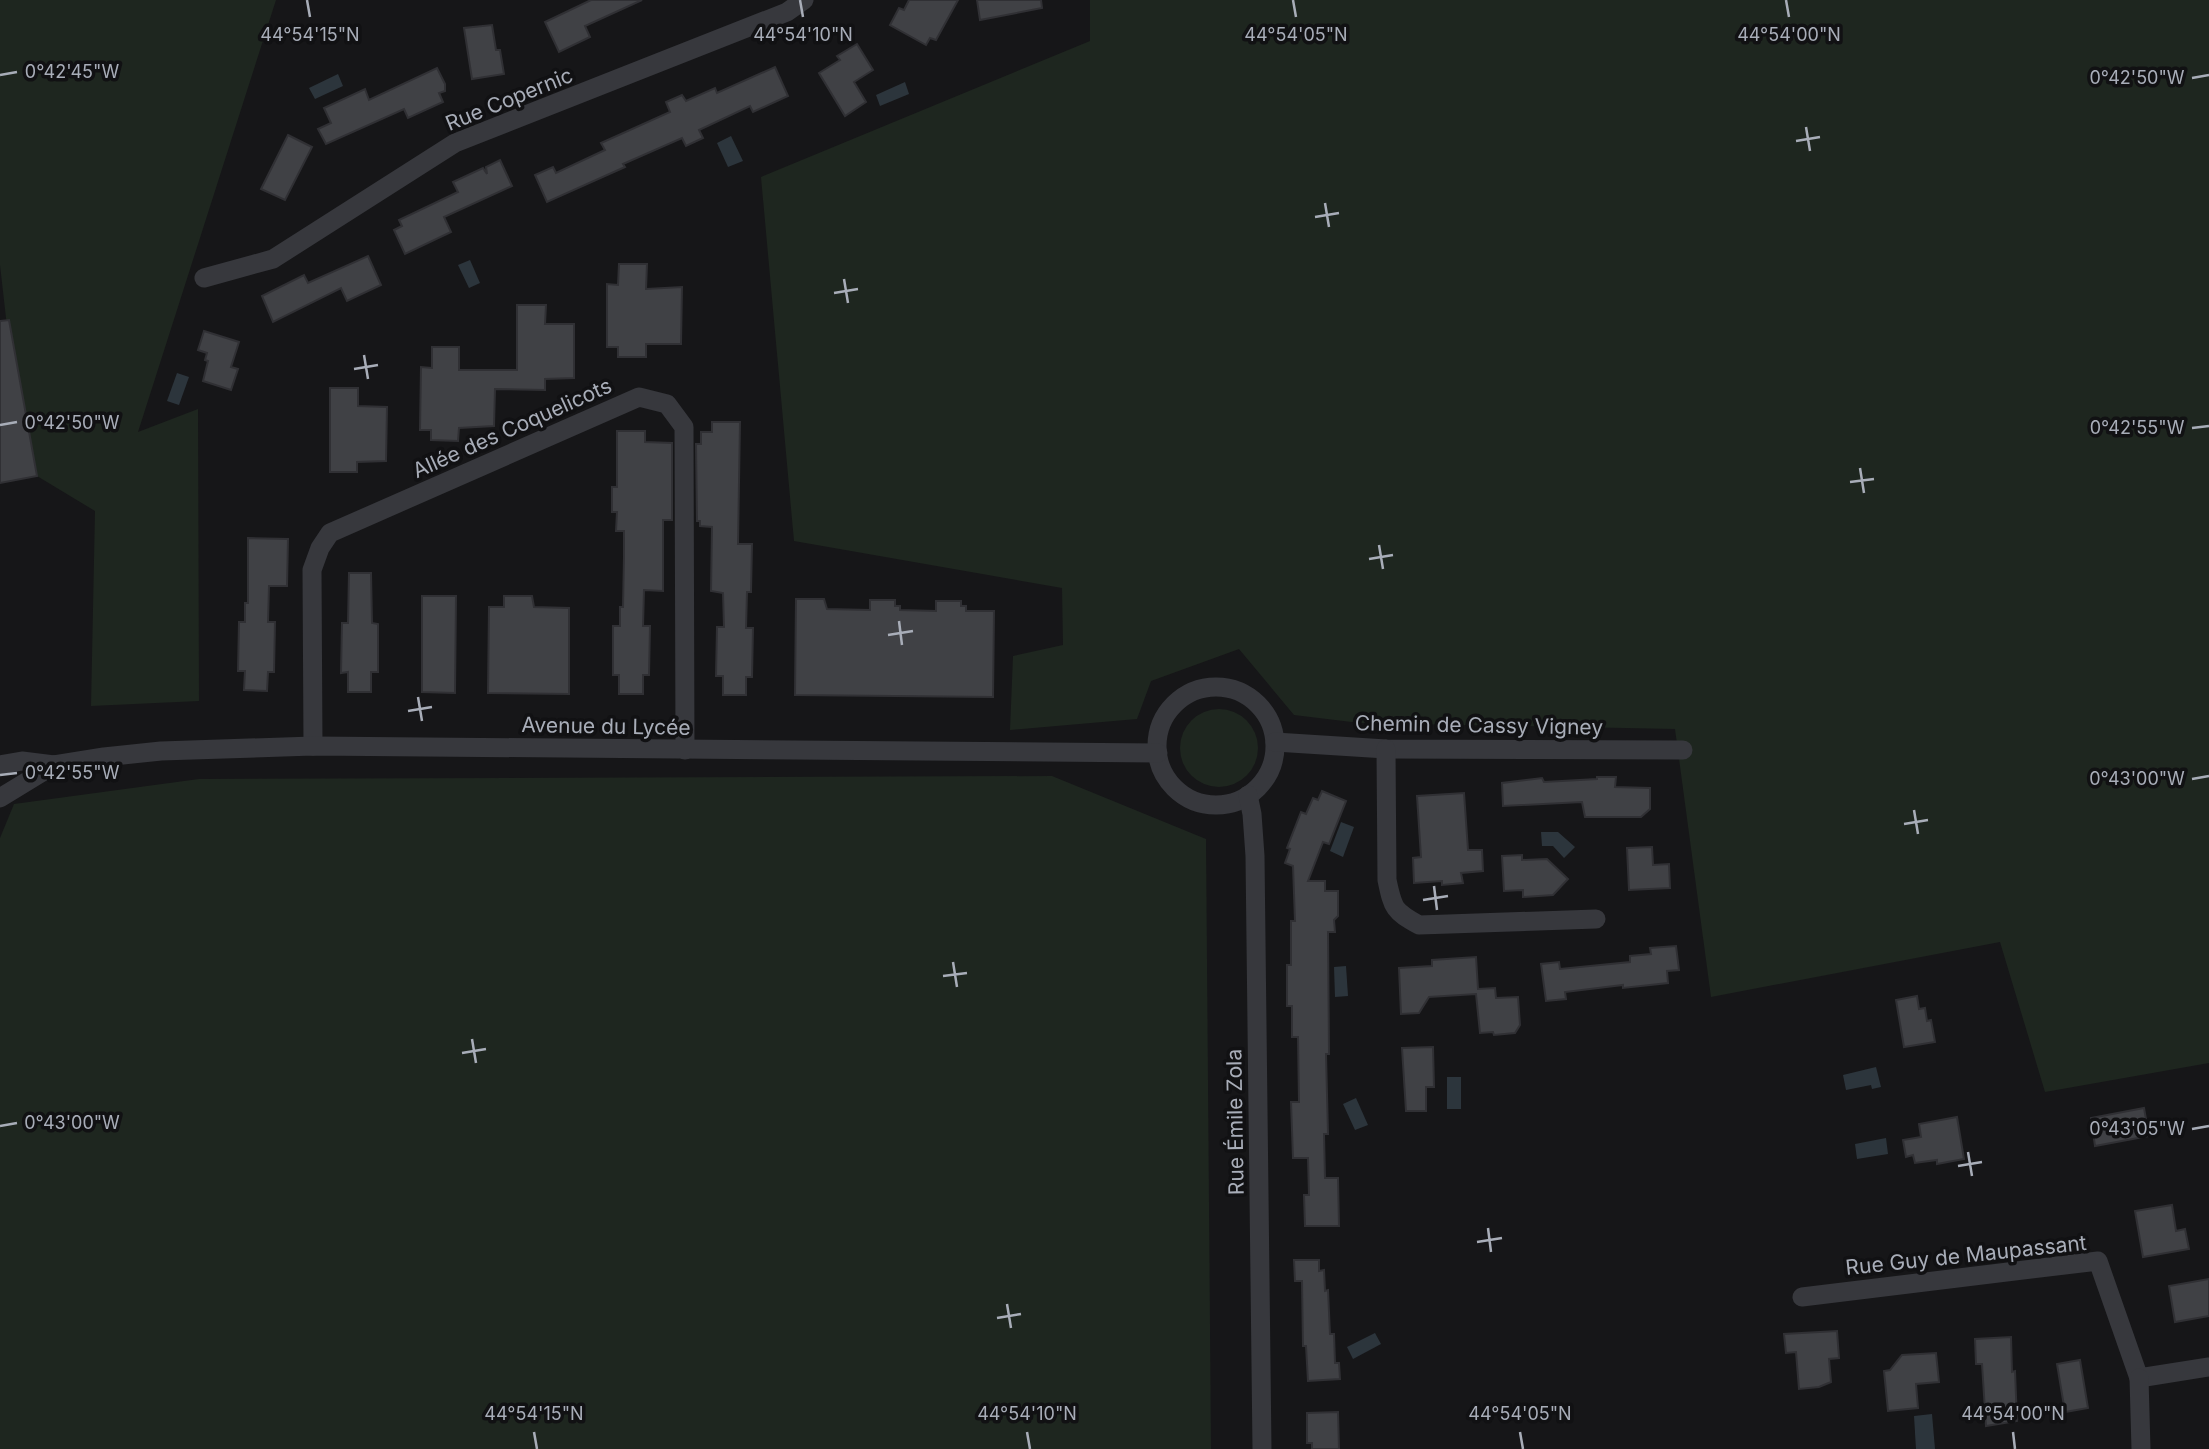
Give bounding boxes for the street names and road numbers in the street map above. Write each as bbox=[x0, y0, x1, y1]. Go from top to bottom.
street label: Rue Copernic bbox=[442, 62, 576, 136]
street label: Allée des Coquelicots bbox=[409, 373, 615, 483]
street label: Chemin de Cassy Vigney bbox=[1355, 710, 1604, 740]
street label: Avenue du Lycée bbox=[521, 712, 691, 740]
street label: Rue Émile Zola bbox=[1220, 1049, 1249, 1195]
street label: Rue Guy de Maupassant bbox=[1844, 1230, 2088, 1280]

